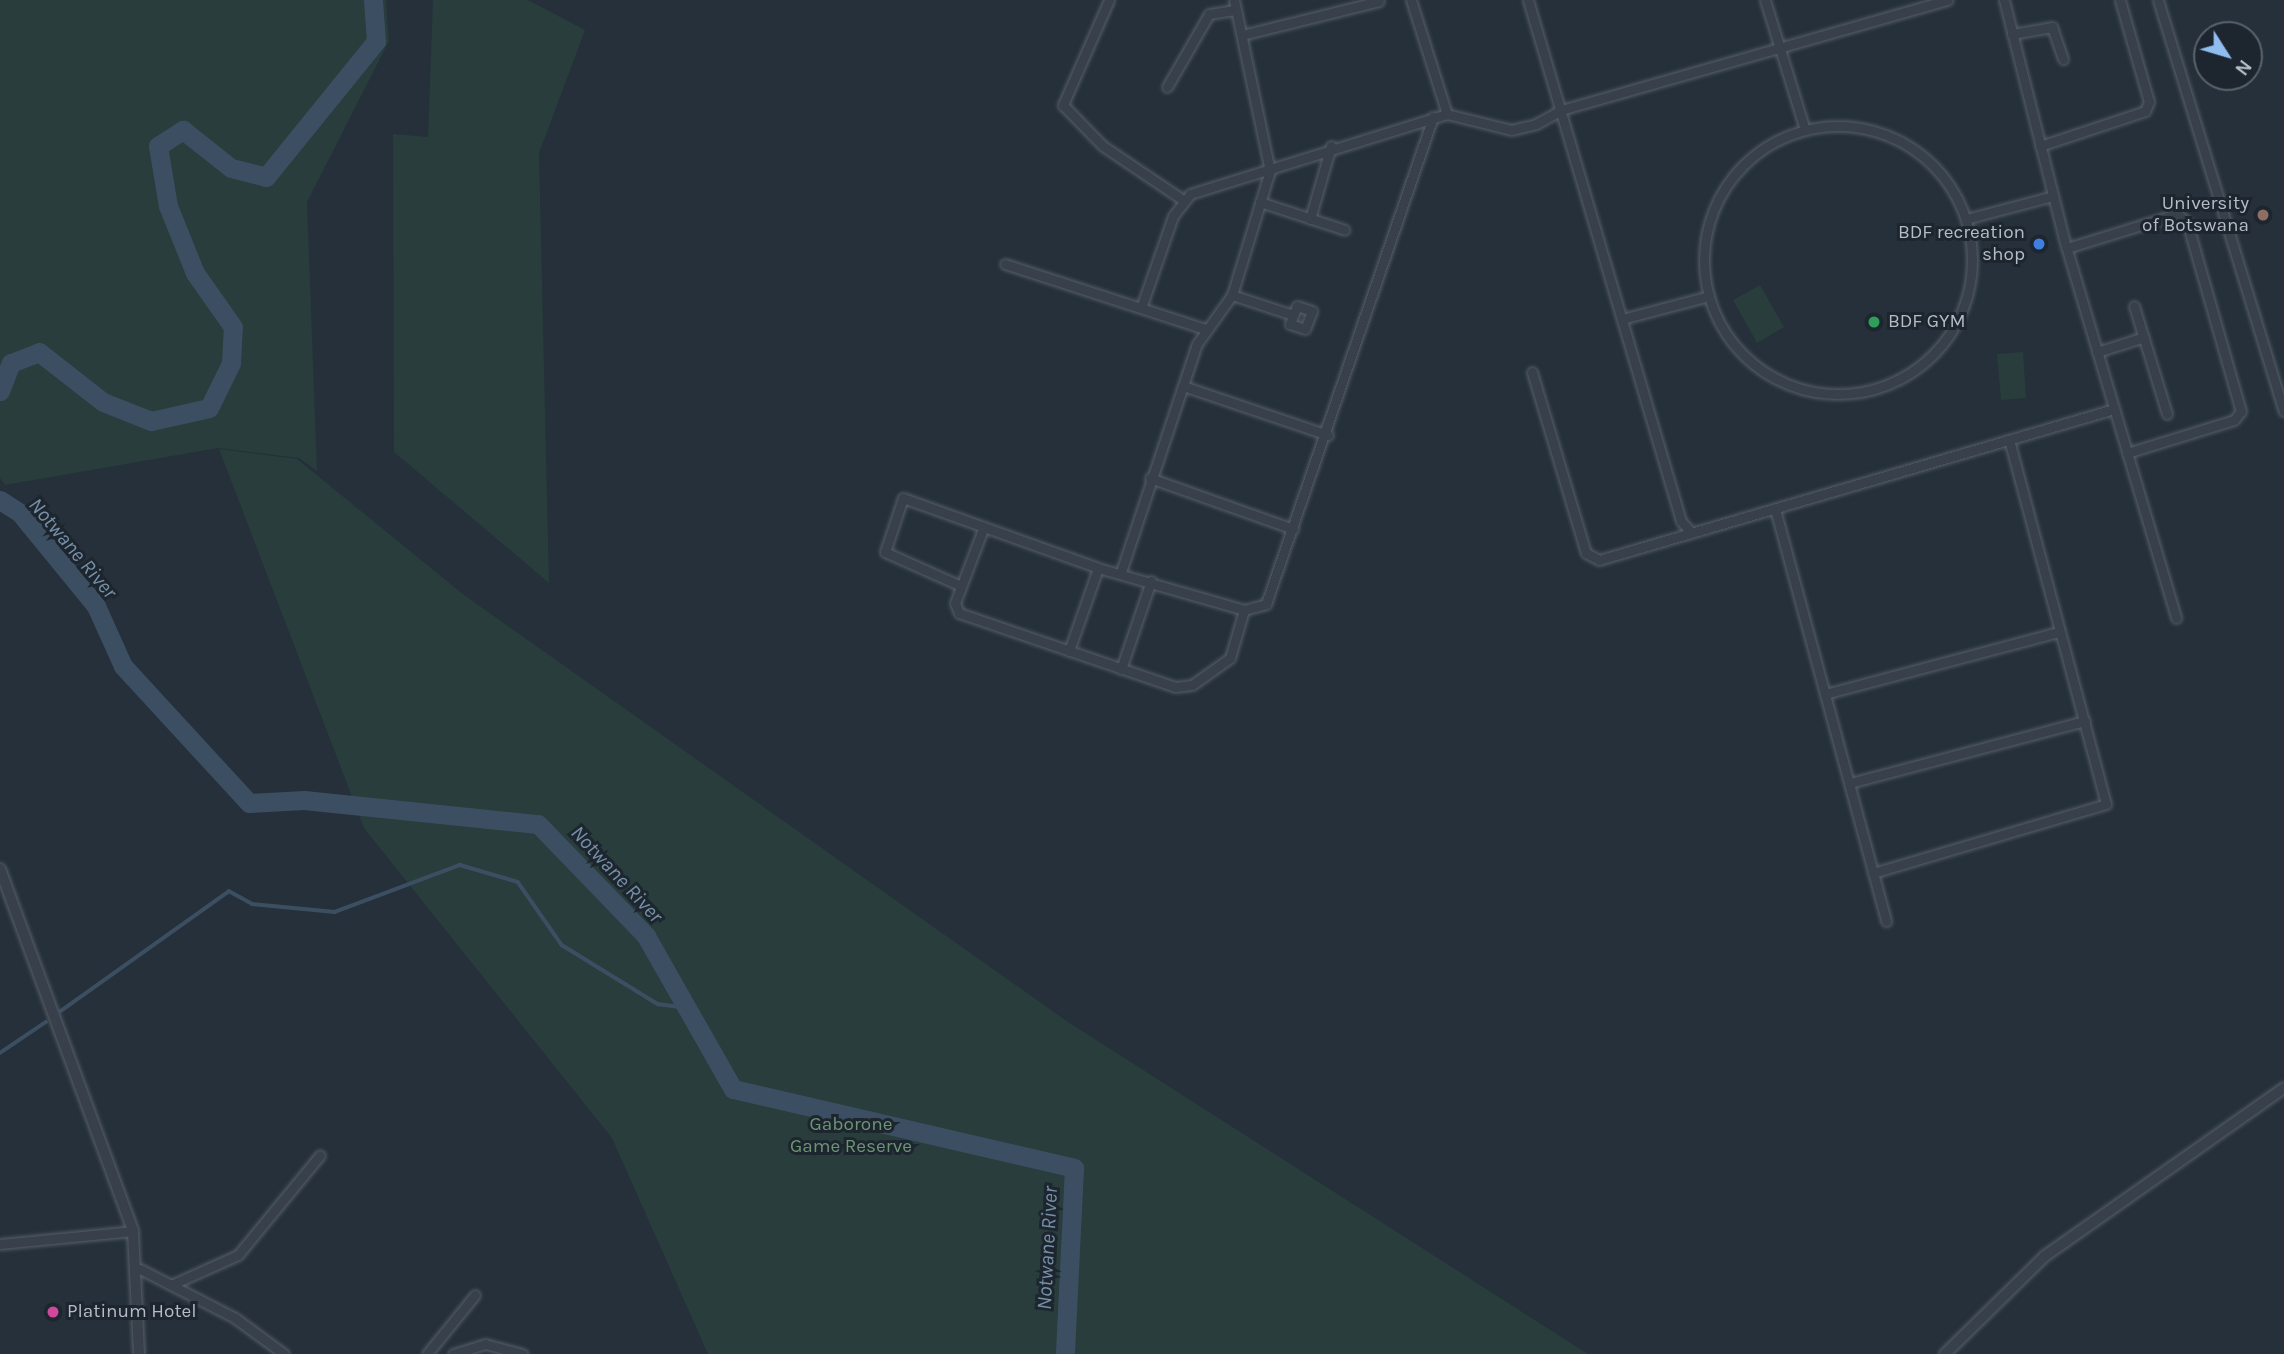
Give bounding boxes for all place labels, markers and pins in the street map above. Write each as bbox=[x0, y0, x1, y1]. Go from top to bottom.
place label: University of Botswana bbox=[2142, 193, 2249, 237]
marker: University of Botswana bbox=[2255, 207, 2271, 223]
place label: BDF recreation shop bbox=[1898, 222, 2025, 266]
marker: BDF recreation shop bbox=[2031, 236, 2047, 252]
place label: BDF GYM bbox=[1888, 311, 1966, 333]
marker: BDF GYM bbox=[1866, 314, 1882, 330]
place label: Platinum Hotel bbox=[67, 1301, 197, 1323]
marker: Platinum Hotel bbox=[45, 1304, 61, 1320]

